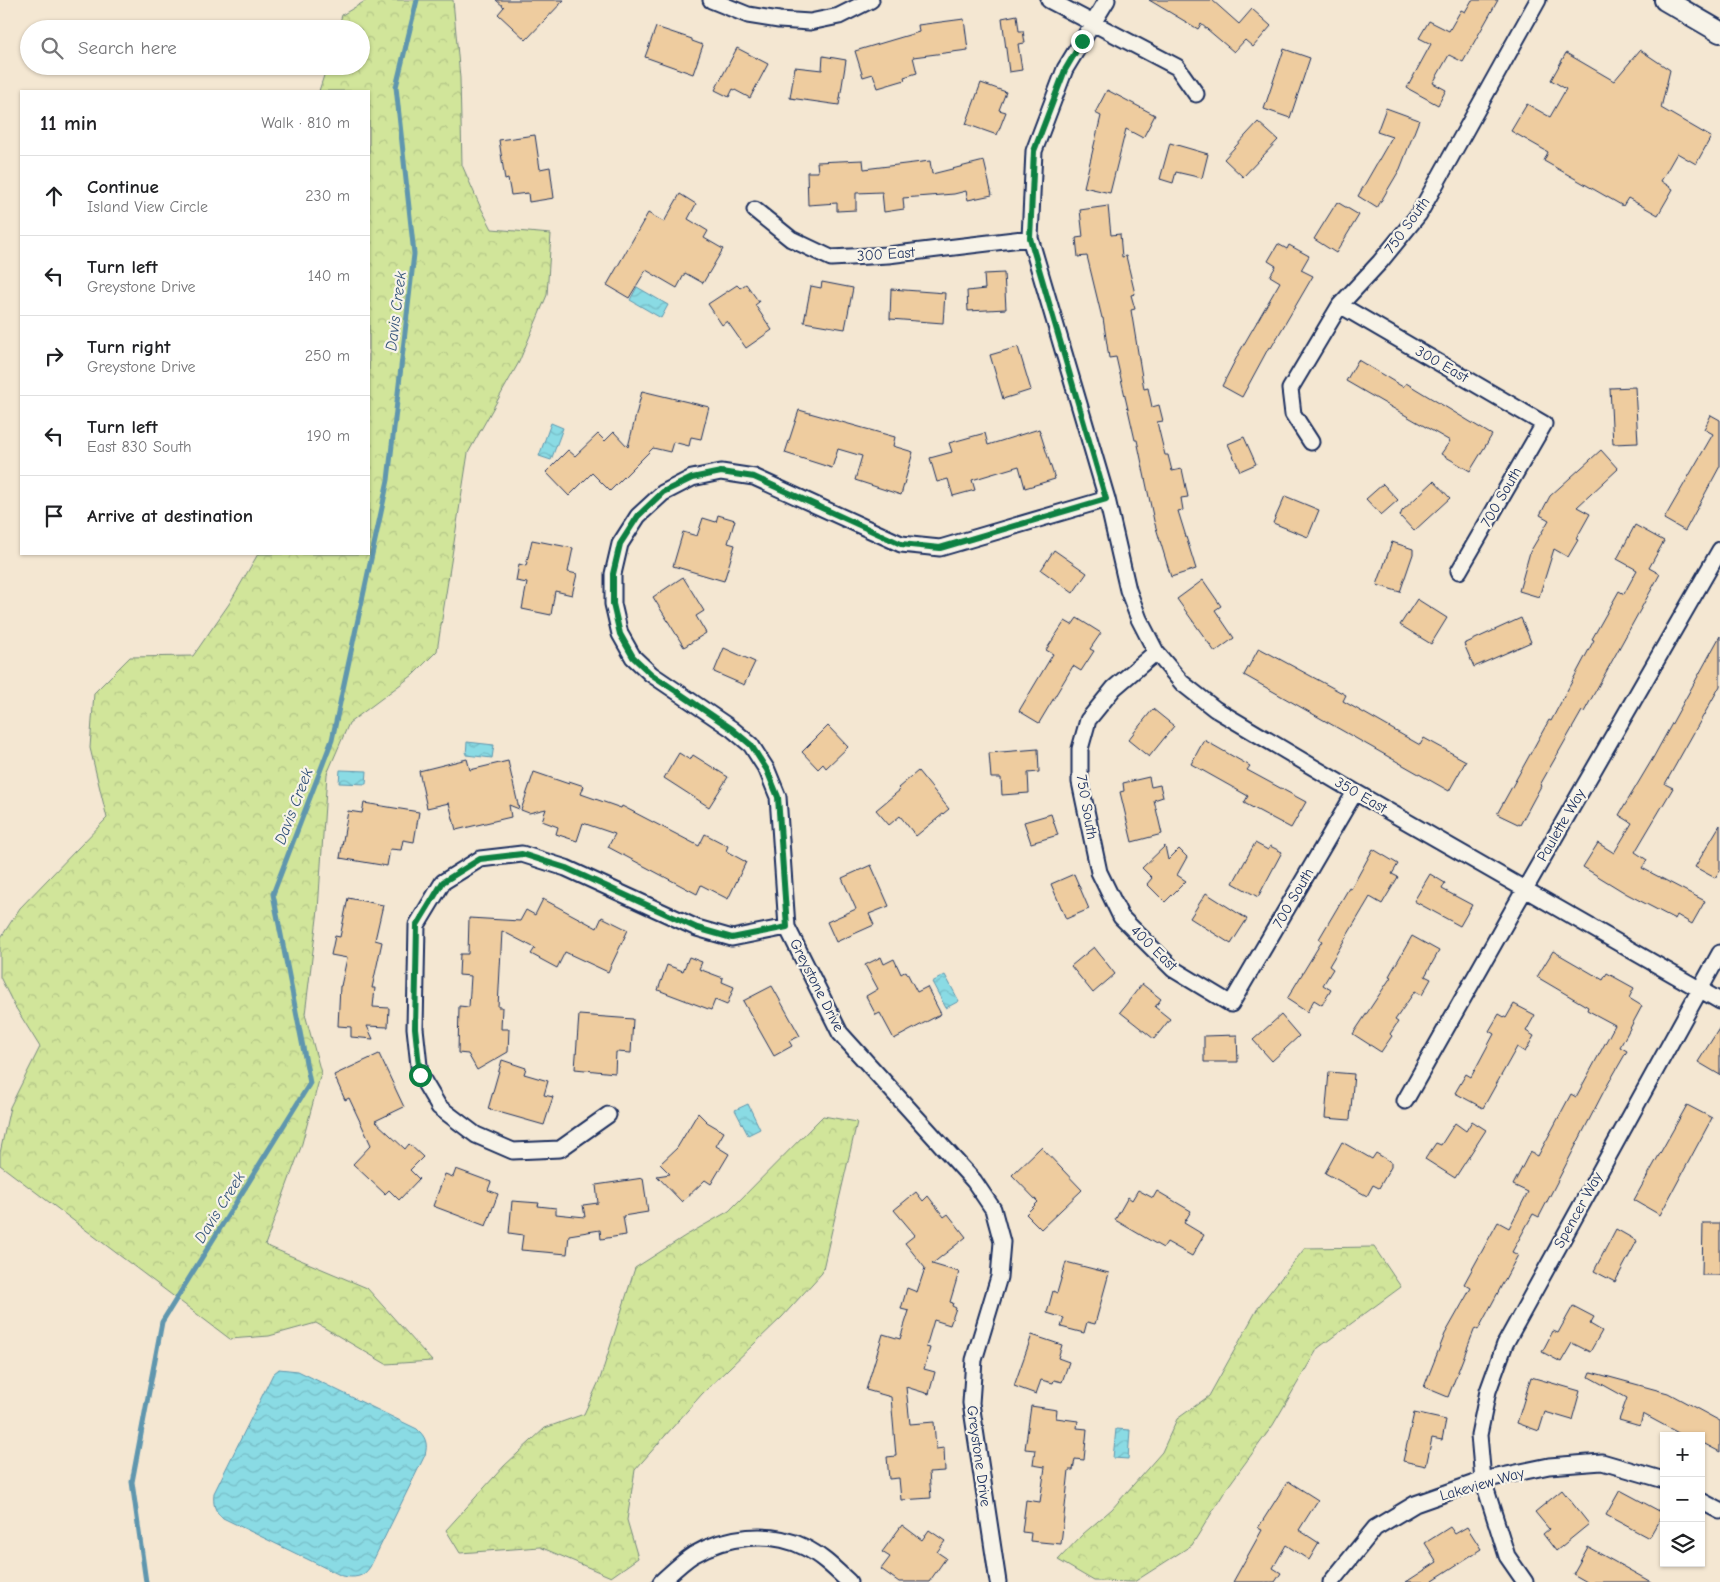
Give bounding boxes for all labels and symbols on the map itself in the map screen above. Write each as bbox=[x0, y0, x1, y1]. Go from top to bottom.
route end bbox=[1071, 30, 1094, 53]
street label: 750 South bbox=[1380, 193, 1434, 257]
street label: 300 East bbox=[856, 243, 916, 265]
water label: Davis Creek bbox=[382, 270, 410, 352]
street label: 300 East bbox=[1412, 342, 1472, 387]
street label: 700 South bbox=[1477, 464, 1525, 530]
water label: Davis Creek bbox=[271, 766, 317, 847]
street label: 750 South bbox=[1072, 773, 1102, 841]
street label: 350 East bbox=[1332, 773, 1391, 817]
street label: Paulette Way bbox=[1533, 785, 1589, 865]
street label: 700 South bbox=[1269, 865, 1317, 931]
street label: 400 East bbox=[1127, 921, 1182, 975]
street label: Greystone Drive bbox=[786, 936, 848, 1035]
route start bbox=[409, 1064, 432, 1087]
water label: Davis Creek bbox=[191, 1169, 249, 1246]
street label: Spencer Way bbox=[1550, 1169, 1606, 1251]
street label: Greystone Drive bbox=[963, 1404, 995, 1508]
street label: Lakeview Way bbox=[1438, 1463, 1527, 1505]

